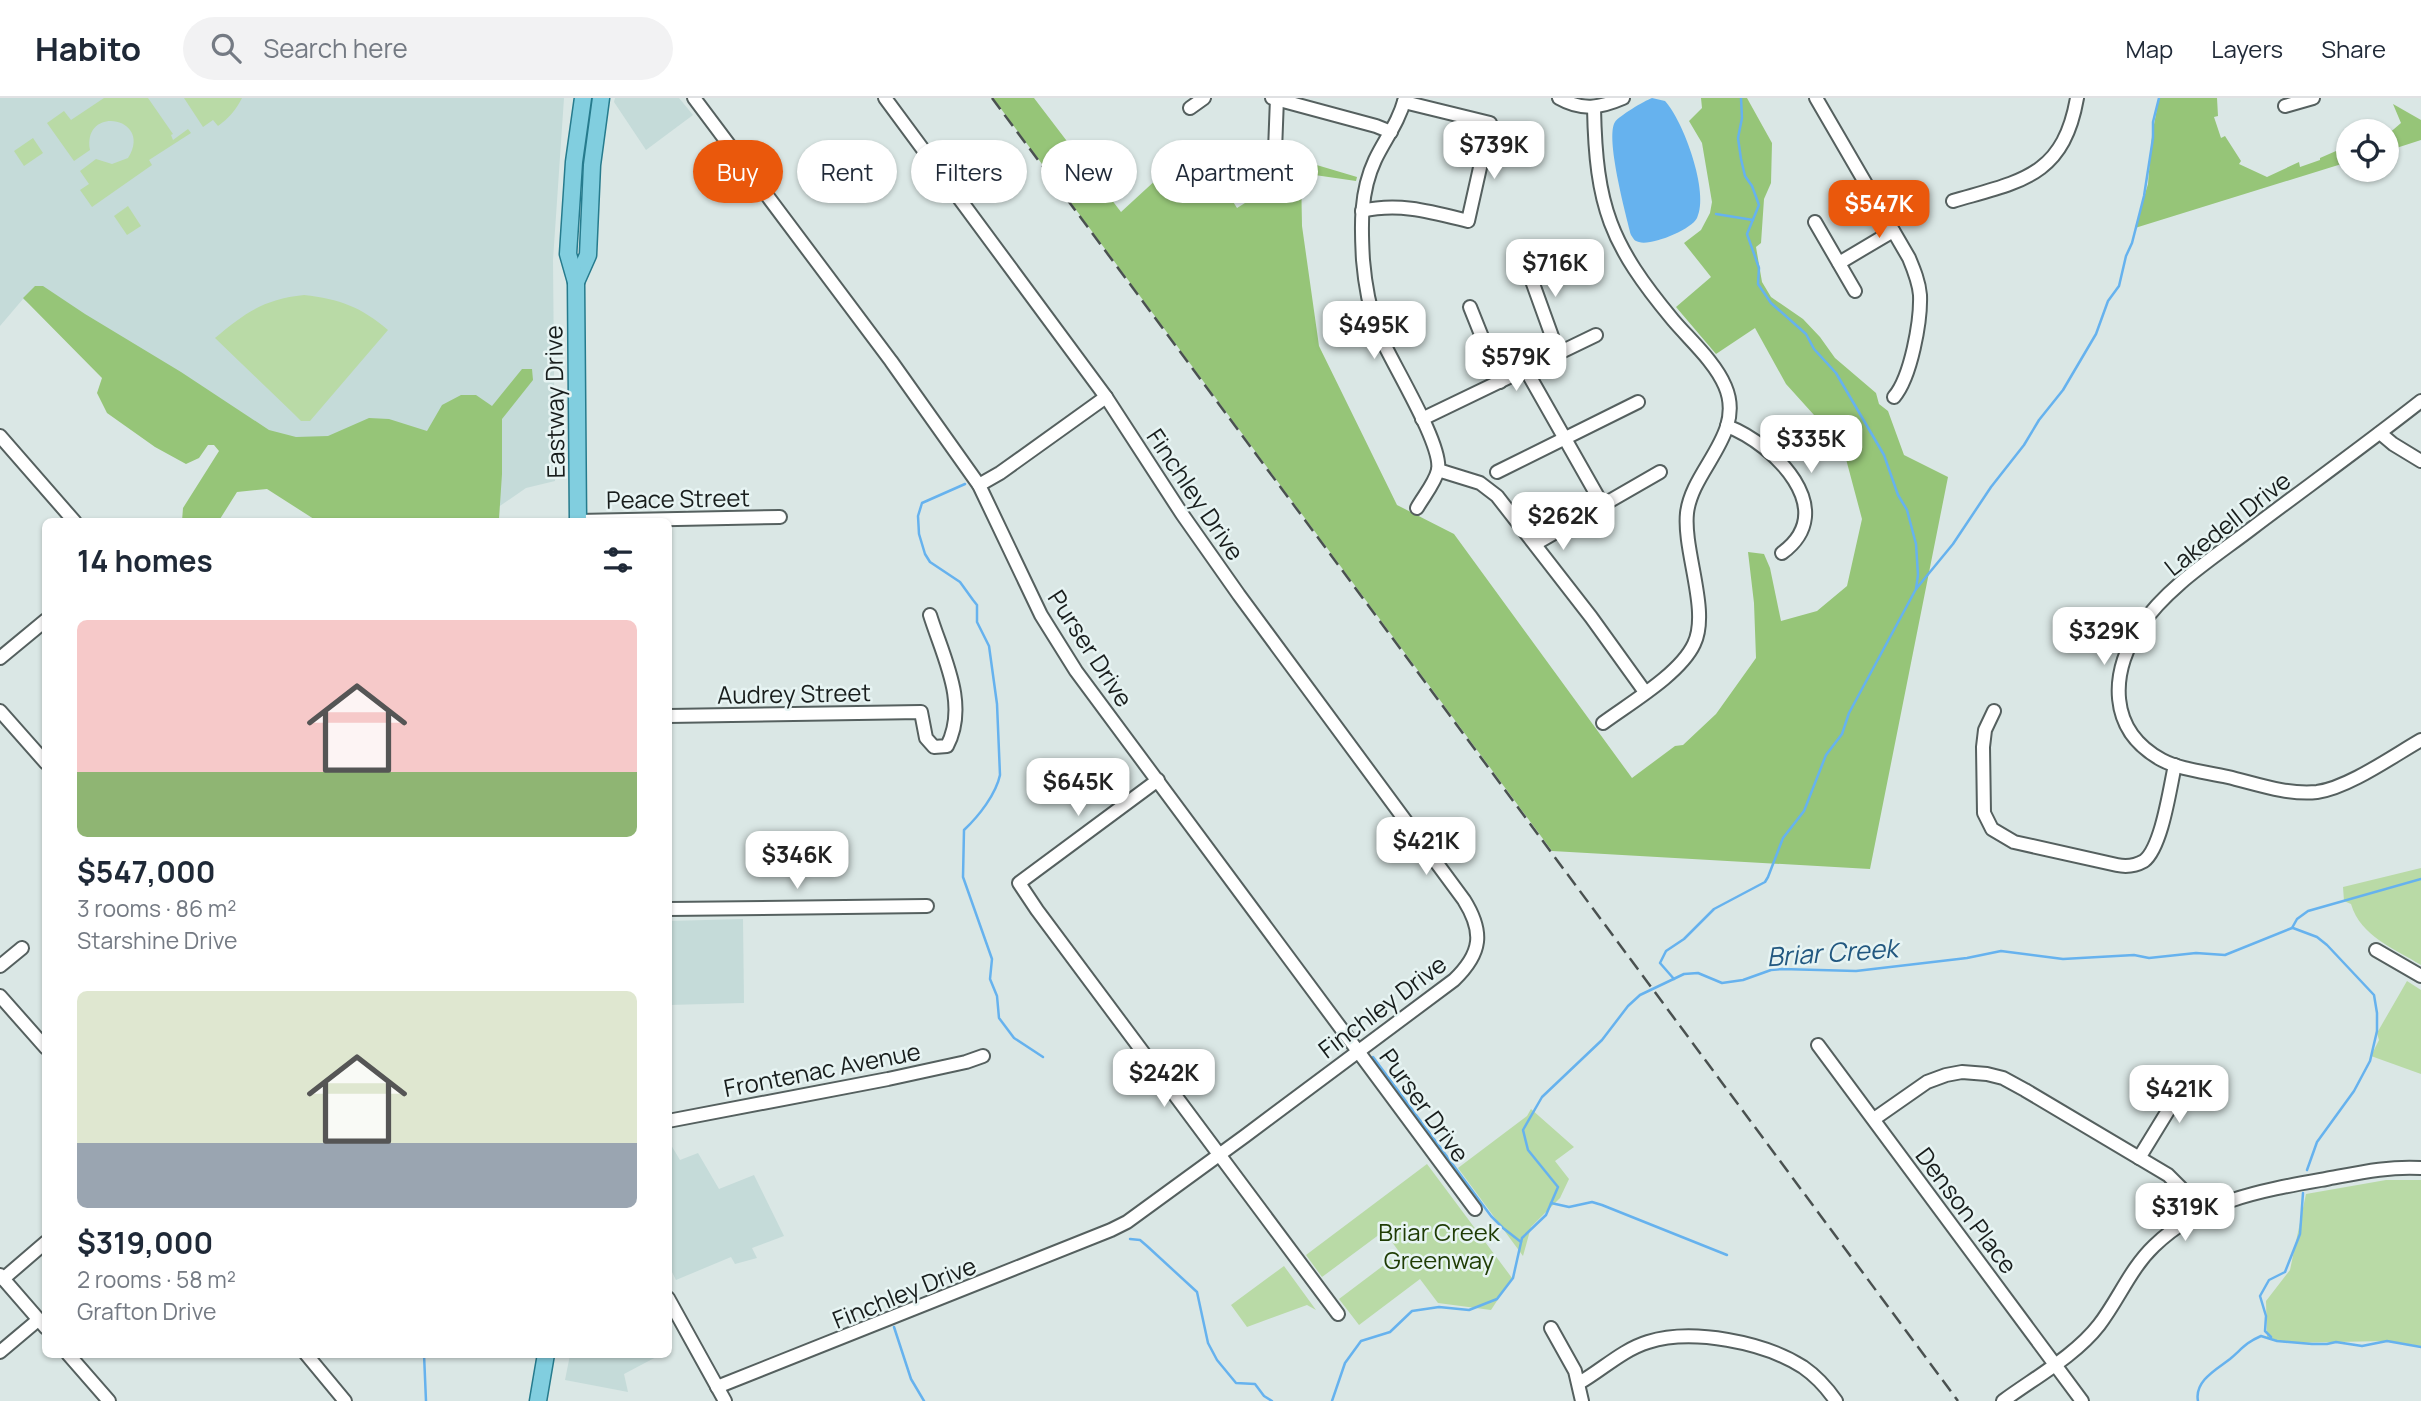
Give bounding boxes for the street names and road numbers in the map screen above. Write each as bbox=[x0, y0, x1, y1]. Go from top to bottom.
street label: Eastway Drive bbox=[536, 325, 572, 479]
street label: Finchley Drive bbox=[1140, 422, 1252, 566]
street label: Lakedell Drive bbox=[2157, 463, 2297, 583]
street label: Peace Street bbox=[606, 480, 750, 516]
street label: Purser Drive bbox=[1041, 583, 1141, 713]
street label: Audrey Street bbox=[717, 675, 871, 711]
street label: Finchley Drive bbox=[1311, 947, 1453, 1065]
street label: Frontenac Avenue bbox=[721, 1034, 923, 1104]
street label: Purser Drive bbox=[1373, 1041, 1477, 1169]
street label: Denson Place bbox=[1909, 1140, 2025, 1280]
street label: Finchley Drive bbox=[827, 1248, 981, 1336]

